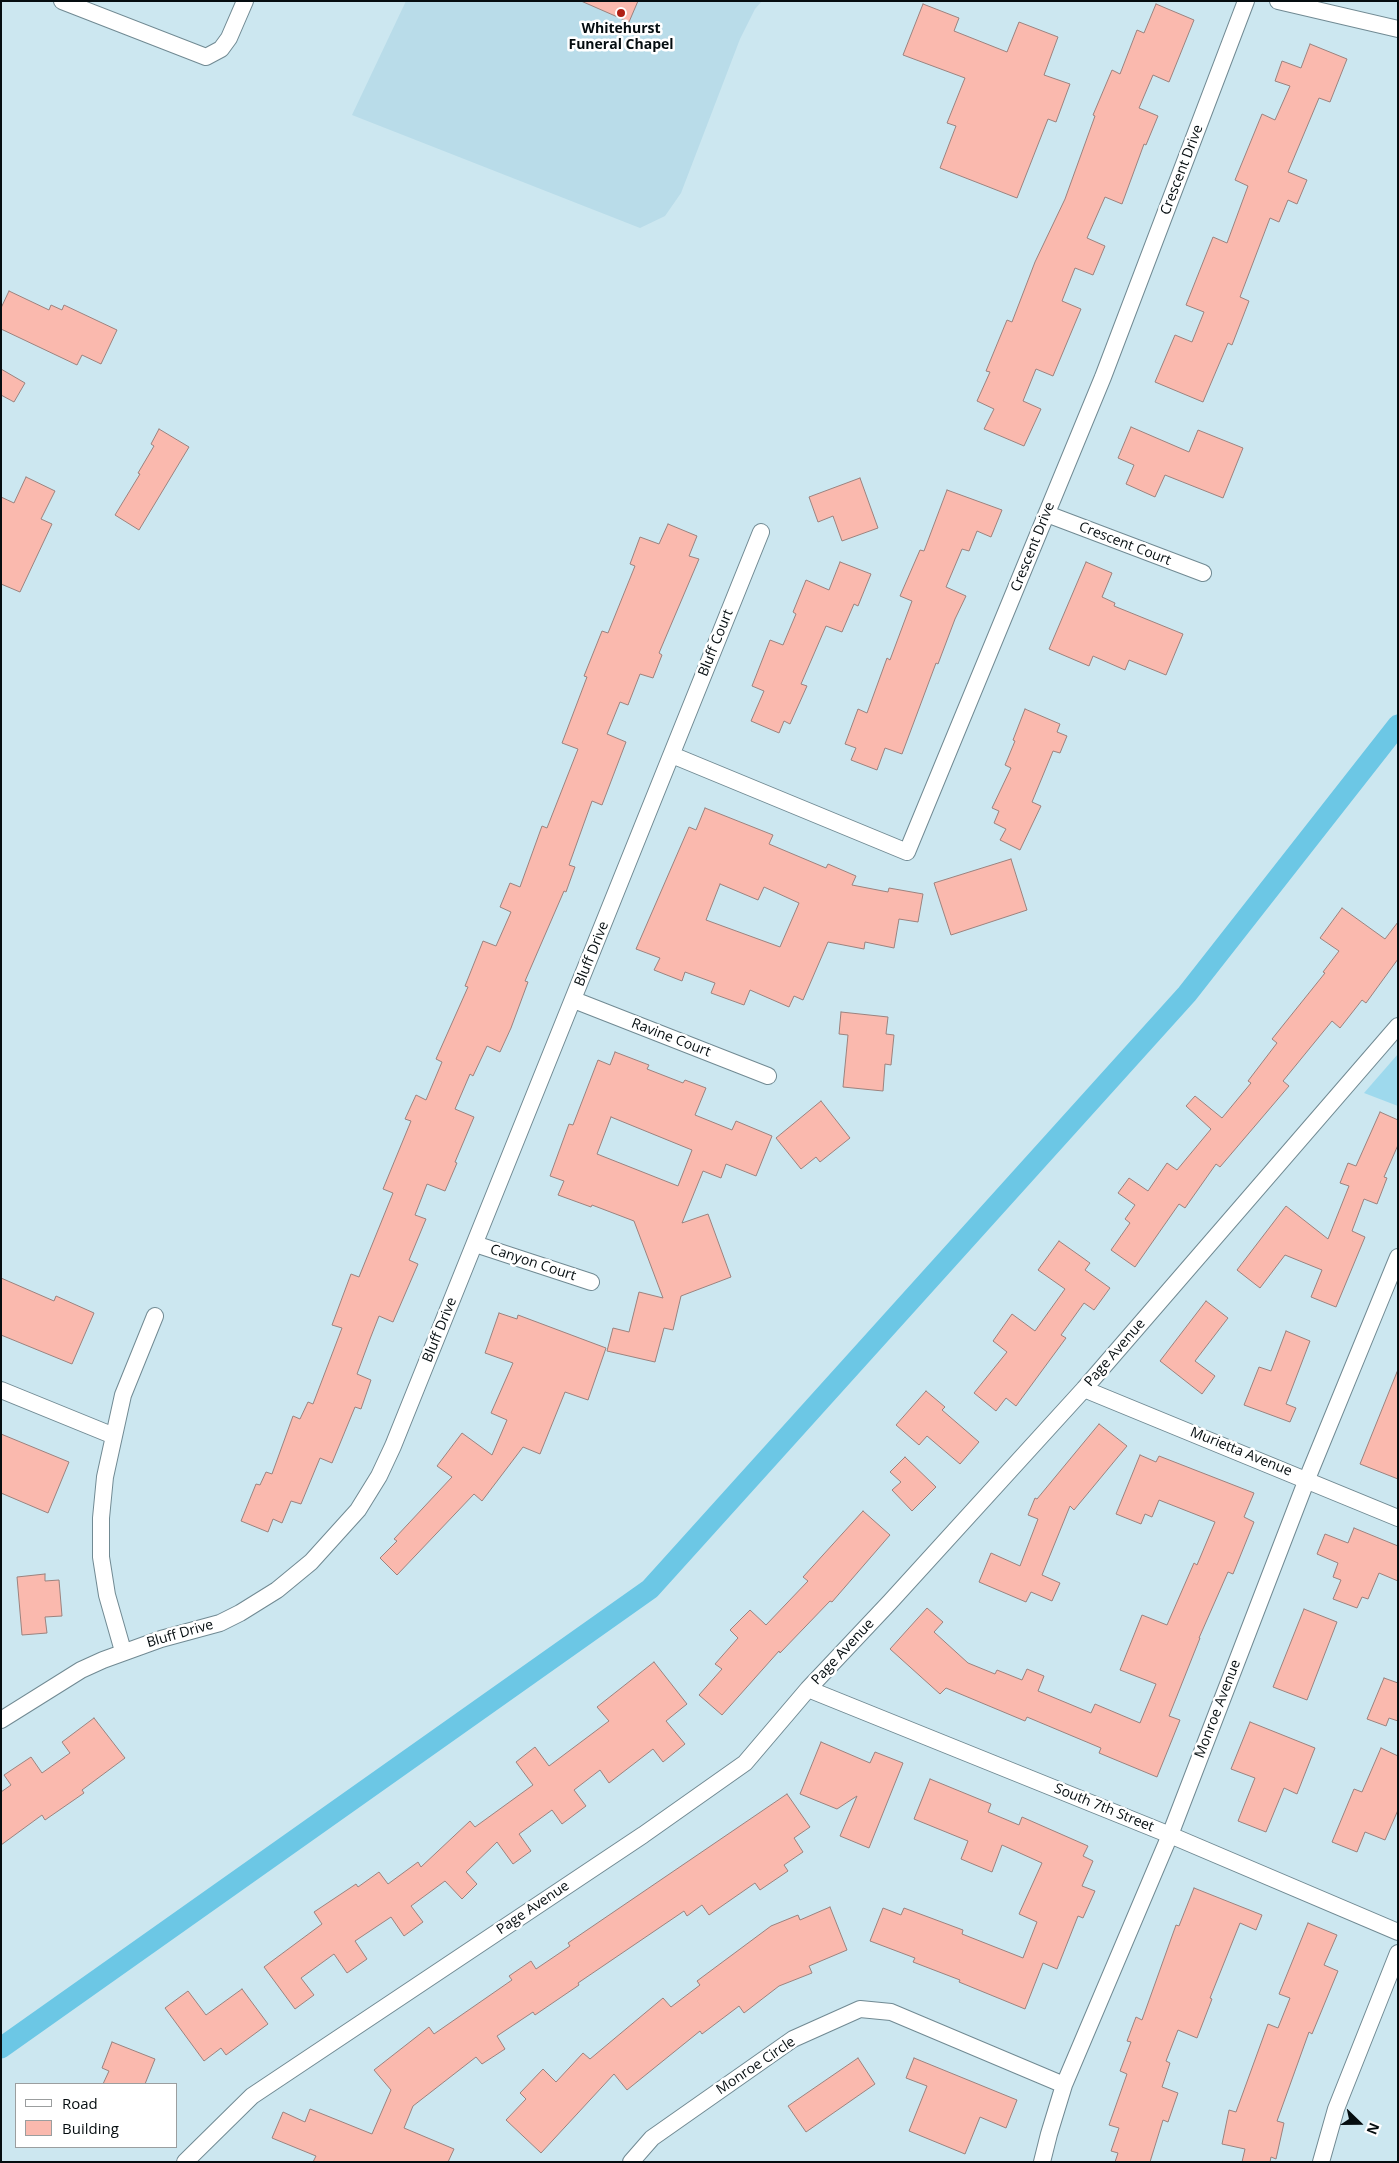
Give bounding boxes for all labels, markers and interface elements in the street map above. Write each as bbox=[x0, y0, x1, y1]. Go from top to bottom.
marker: Whitehurst Funeral Chapel bbox=[615, 7, 627, 19]
place label: Whitehurst Funeral Chapel bbox=[568, 21, 674, 54]
street label: Crescent Drive bbox=[1157, 123, 1207, 217]
street label: Crescent Drive bbox=[1007, 500, 1059, 594]
street label: Crescent Court bbox=[1077, 519, 1173, 569]
street label: Bluff Court bbox=[695, 607, 737, 679]
street label: Bluff Drive bbox=[571, 919, 613, 989]
street label: Ravine Court bbox=[629, 1015, 713, 1061]
street label: Canyon Court bbox=[488, 1241, 578, 1285]
street label: Bluff Drive bbox=[419, 1295, 461, 1365]
street label: Page Avenue bbox=[1081, 1316, 1149, 1390]
street label: Murietta Avenue bbox=[1188, 1424, 1294, 1480]
street label: Bluff Drive bbox=[145, 1616, 215, 1652]
street label: Page Avenue bbox=[808, 1616, 878, 1688]
street label: Monroe Avenue bbox=[1192, 1657, 1244, 1761]
street label: South 7th Street bbox=[1052, 1780, 1156, 1836]
street label: Page Avenue bbox=[493, 1878, 573, 1938]
street label: Monroe Circle bbox=[713, 2033, 799, 2099]
legend bbox=[15, 2083, 178, 2148]
text: Road bbox=[62, 2093, 98, 2113]
north arrow bbox=[1334, 2098, 1384, 2148]
text: Building bbox=[62, 2118, 119, 2138]
text: N bbox=[1362, 2120, 1384, 2138]

